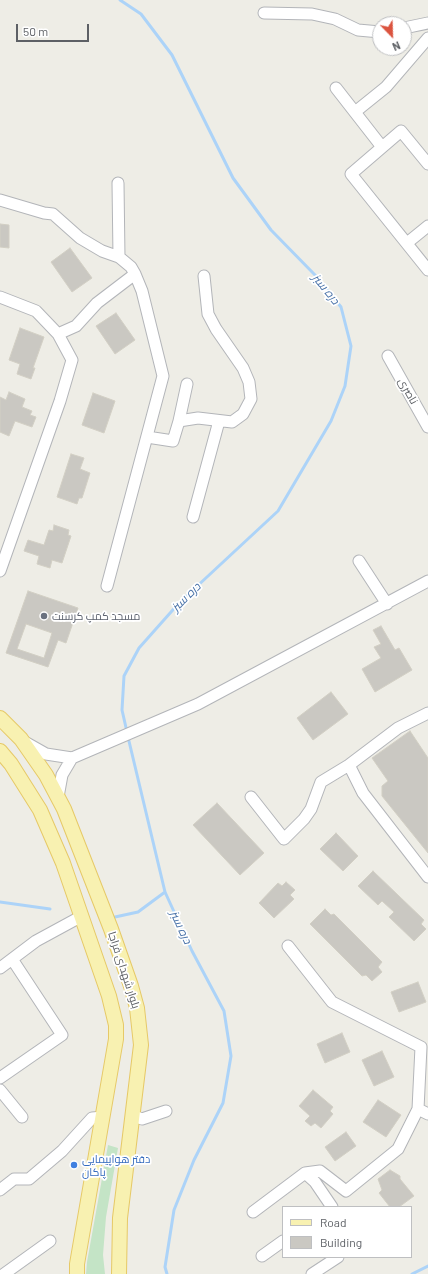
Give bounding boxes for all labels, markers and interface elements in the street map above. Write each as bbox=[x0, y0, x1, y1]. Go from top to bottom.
scale bar bbox=[18, 16, 91, 42]
north arrow bbox=[372, 16, 412, 56]
text: 50 m bbox=[23, 24, 48, 38]
text: N bbox=[391, 39, 402, 54]
water label: دره سبز bbox=[309, 271, 343, 307]
street label: ناصری bbox=[395, 376, 421, 406]
water label: دره سبز bbox=[168, 579, 204, 615]
place label: مسجد کمپ کرسنت bbox=[52, 609, 140, 623]
marker: مسجد کمپ کرسنت bbox=[39, 611, 49, 621]
water label: دره سبز bbox=[167, 908, 195, 946]
street label: بلوار شهدای فراجا bbox=[105, 930, 143, 1010]
place label: دفتر هواپیمایی پاکان bbox=[82, 1152, 150, 1178]
marker: دفتر هواپیمایی پاکان bbox=[69, 1160, 79, 1170]
legend bbox=[282, 1206, 412, 1258]
text: Road bbox=[320, 1215, 347, 1229]
text: Building bbox=[320, 1235, 362, 1249]

